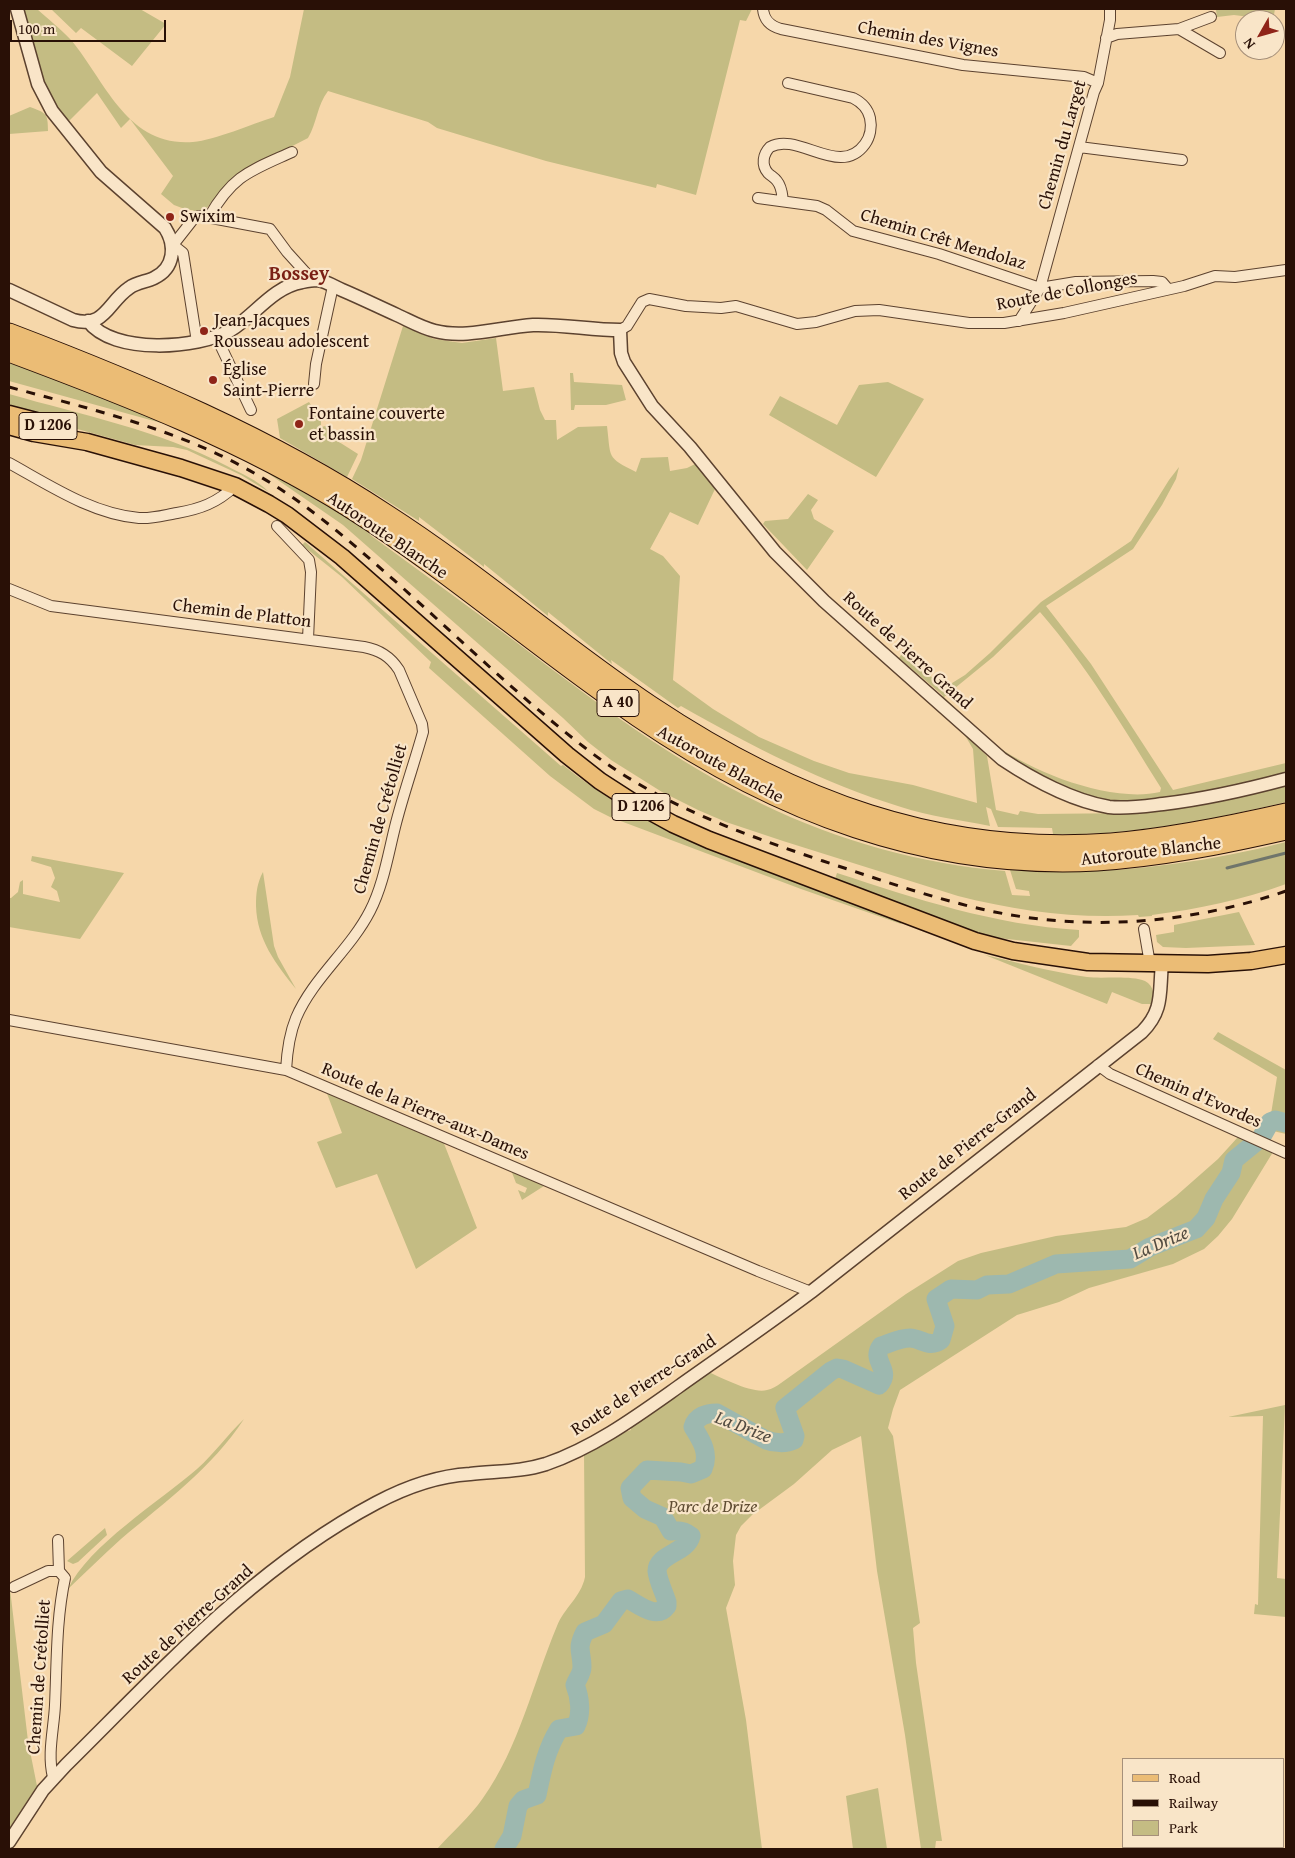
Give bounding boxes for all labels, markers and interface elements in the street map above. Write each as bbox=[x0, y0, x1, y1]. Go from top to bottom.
scale bar bbox=[12, 10, 169, 42]
north arrow bbox=[1235, 10, 1285, 60]
street label: Chemin des Vignes bbox=[856, 17, 1000, 63]
text: 100 m bbox=[18, 18, 55, 39]
text: N bbox=[1238, 34, 1260, 53]
street label: Chemin du Larget bbox=[1034, 78, 1092, 212]
street label: Chemin Crêt Mendolaz bbox=[858, 205, 1028, 275]
place label: Swixim bbox=[180, 206, 236, 228]
marker: Swixim bbox=[164, 211, 176, 223]
district label: Bossey bbox=[269, 263, 329, 287]
street label: Route de Collonges bbox=[995, 268, 1139, 316]
place label: Jean-Jacques Rousseau adolescent bbox=[214, 310, 369, 352]
marker: Jean-Jacques Rousseau adolescent bbox=[198, 325, 210, 337]
place label: Église Saint-Pierre bbox=[223, 359, 314, 402]
marker: Église Saint-Pierre bbox=[207, 374, 219, 386]
place label: Fontaine couverte et bassin bbox=[309, 403, 445, 446]
road number: D 1206 bbox=[19, 412, 77, 440]
marker: Fontaine couverte et bassin bbox=[293, 418, 305, 430]
street label: Autoroute Blanche bbox=[322, 488, 452, 584]
street label: Route de Pierre Grand bbox=[838, 587, 976, 715]
street label: Chemin de Platton bbox=[171, 595, 313, 633]
road number: A 40 bbox=[597, 690, 639, 716]
street label: Autoroute Blanche bbox=[653, 721, 787, 809]
street label: Chemin de Crétolliet bbox=[349, 741, 413, 897]
road number: D 1206 bbox=[612, 794, 670, 820]
street label: Autoroute Blanche bbox=[1080, 833, 1222, 871]
street label: Route de la Pierre-aux-Dames bbox=[318, 1058, 532, 1166]
street label: Chemin d'Evordes bbox=[1132, 1059, 1264, 1133]
street label: Route de Pierre-Grand bbox=[895, 1085, 1041, 1205]
water label: La Drize bbox=[1130, 1222, 1192, 1266]
street label: Route de Pierre-Grand bbox=[567, 1331, 721, 1441]
water label: La Drize bbox=[711, 1407, 775, 1449]
park label: Parc de Drize bbox=[668, 1496, 758, 1518]
street label: Route de Pierre-Grand bbox=[118, 1561, 258, 1689]
street label: Chemin de Crétolliet bbox=[24, 1599, 56, 1755]
legend bbox=[1122, 1758, 1285, 1848]
text: Road bbox=[1169, 1767, 1200, 1788]
text: Railway bbox=[1169, 1792, 1218, 1813]
text: Park bbox=[1169, 1817, 1198, 1838]

